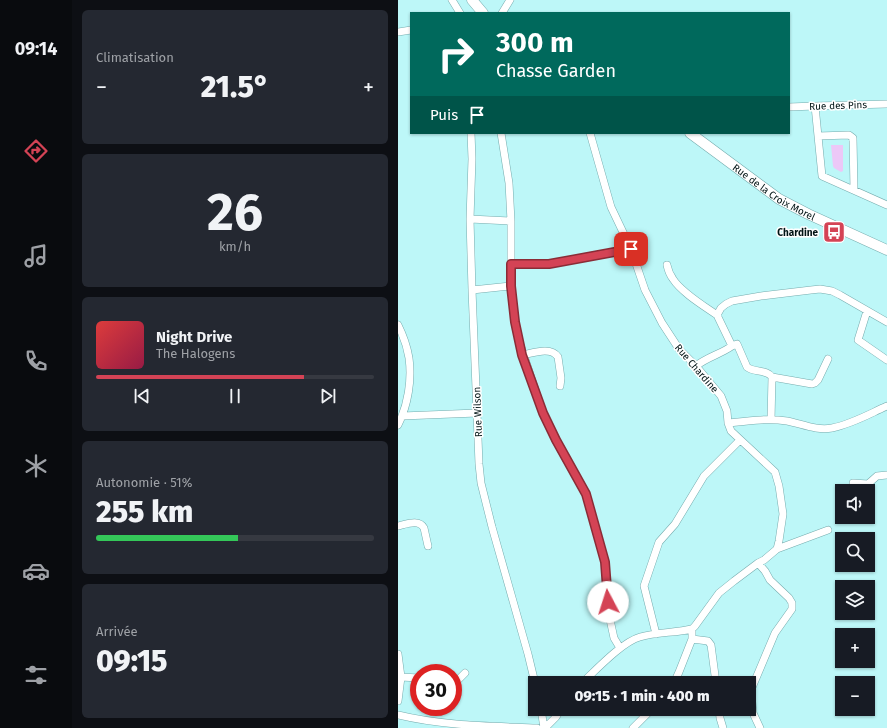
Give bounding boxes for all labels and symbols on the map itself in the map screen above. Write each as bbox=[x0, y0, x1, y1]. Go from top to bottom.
street label: Rue des Pins bbox=[809, 99, 867, 113]
street label: Rue de la Croix Morel bbox=[730, 162, 817, 224]
bus stop icon: Chardine bbox=[821, 219, 847, 245]
place label: Chardine bbox=[777, 227, 818, 239]
pin bbox=[614, 232, 648, 266]
street label: Rue Chardine bbox=[672, 342, 721, 395]
street label: Rue Wilson bbox=[471, 387, 485, 437]
position arrow bbox=[587, 581, 629, 623]
speed limit sign: 30 bbox=[410, 664, 462, 716]

